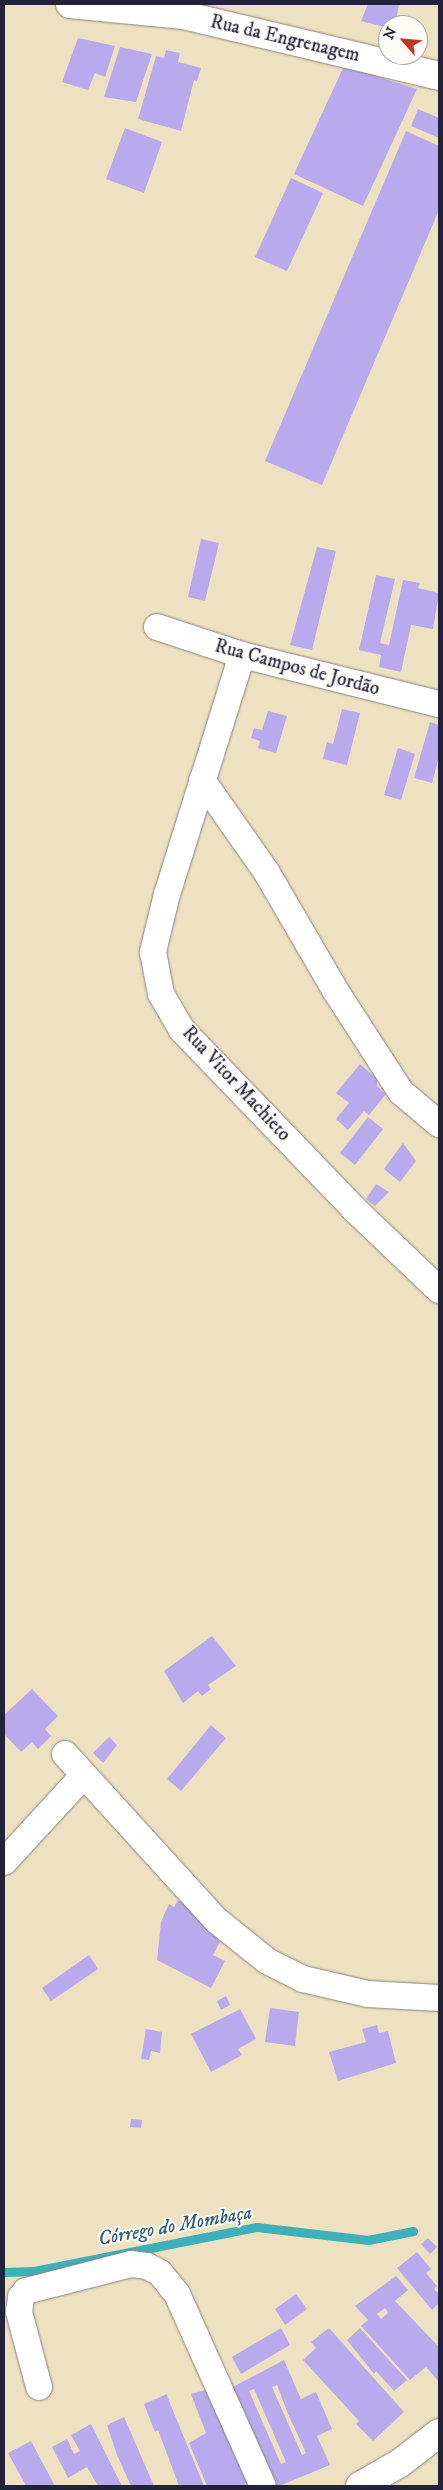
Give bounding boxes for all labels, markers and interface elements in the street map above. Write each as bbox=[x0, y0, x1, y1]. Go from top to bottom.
street label: Rua da Engrenagem bbox=[208, 11, 362, 67]
north arrow bbox=[378, 15, 428, 65]
text: N bbox=[380, 24, 401, 43]
street label: Rua Campos de Jordão bbox=[212, 635, 382, 701]
street label: Rua Vitor Machieto bbox=[177, 1022, 295, 1146]
water label: Córrego do Mombaça bbox=[96, 2201, 254, 2251]

